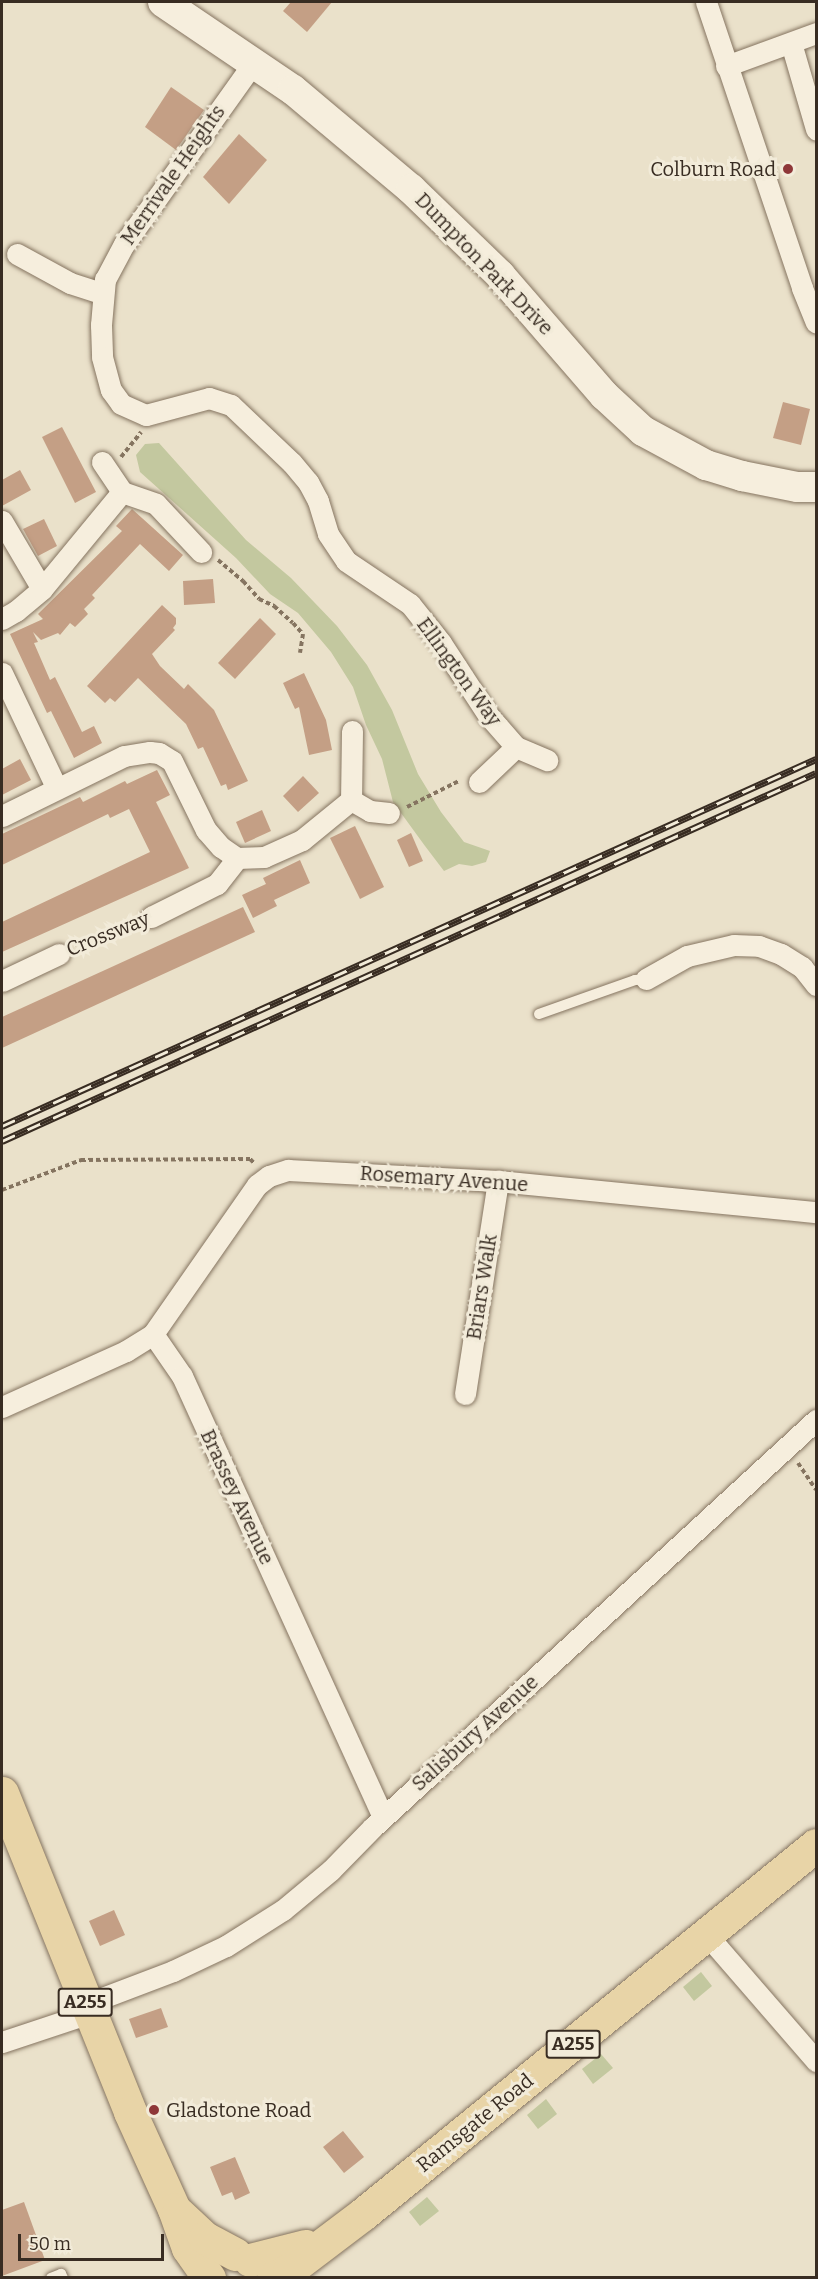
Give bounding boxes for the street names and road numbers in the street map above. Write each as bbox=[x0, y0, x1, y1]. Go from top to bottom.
street label: Merrivale Heights bbox=[116, 100, 230, 250]
street label: Dumpton Park Drive bbox=[410, 188, 558, 340]
street label: Ellington Way bbox=[412, 613, 506, 731]
street label: Crossway bbox=[63, 906, 153, 962]
street label: Rosemary Avenue bbox=[359, 1161, 529, 1197]
street label: Briars Walk bbox=[462, 1232, 502, 1342]
street label: Brassey Avenue bbox=[195, 1426, 279, 1568]
street label: Salisbury Avenue bbox=[407, 1670, 543, 1796]
road number: A255 bbox=[56, 1987, 113, 2017]
road number: A255 bbox=[544, 2029, 602, 2059]
street label: Ramsgate Road bbox=[412, 2069, 538, 2177]

